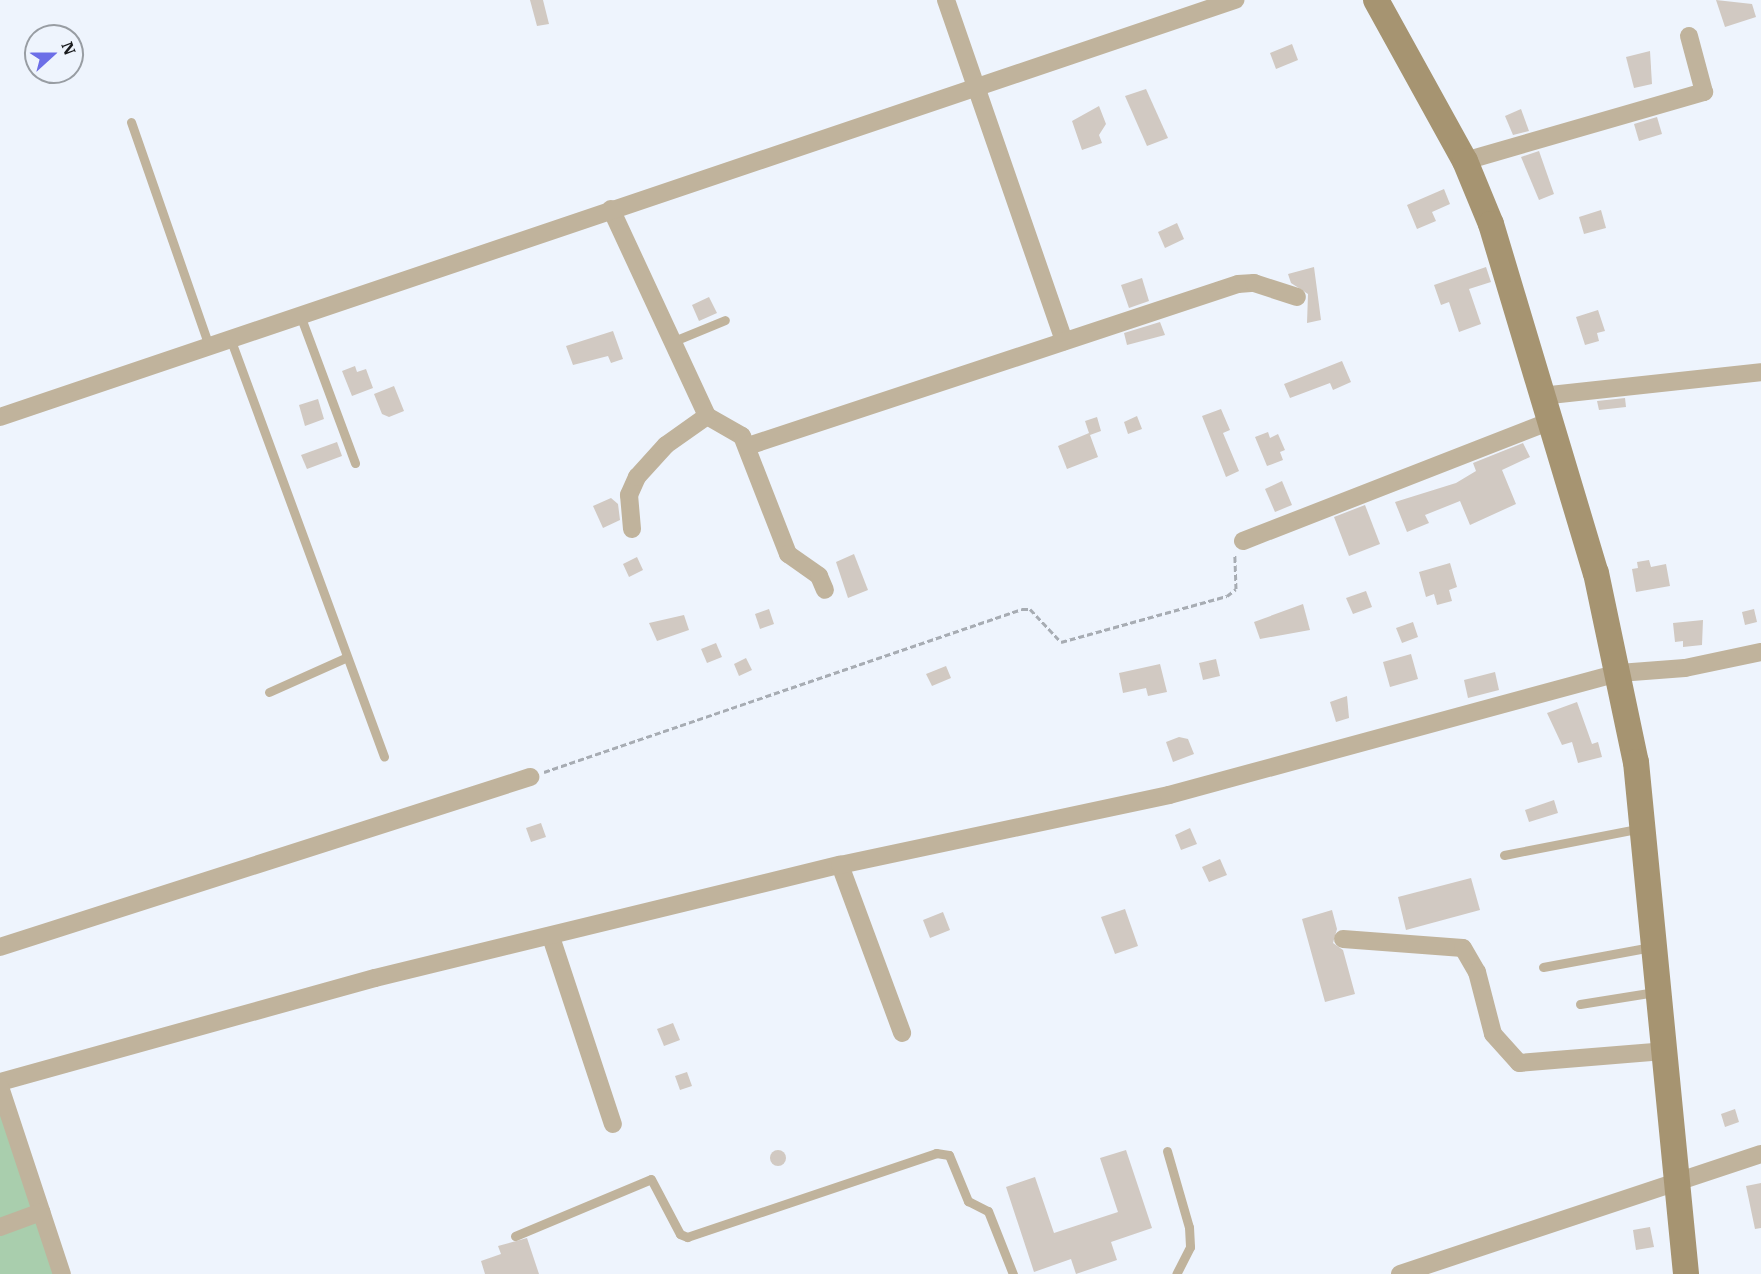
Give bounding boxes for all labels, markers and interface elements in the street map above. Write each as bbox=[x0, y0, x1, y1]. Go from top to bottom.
north arrow bbox=[24, 24, 84, 84]
text: N bbox=[57, 39, 81, 58]

